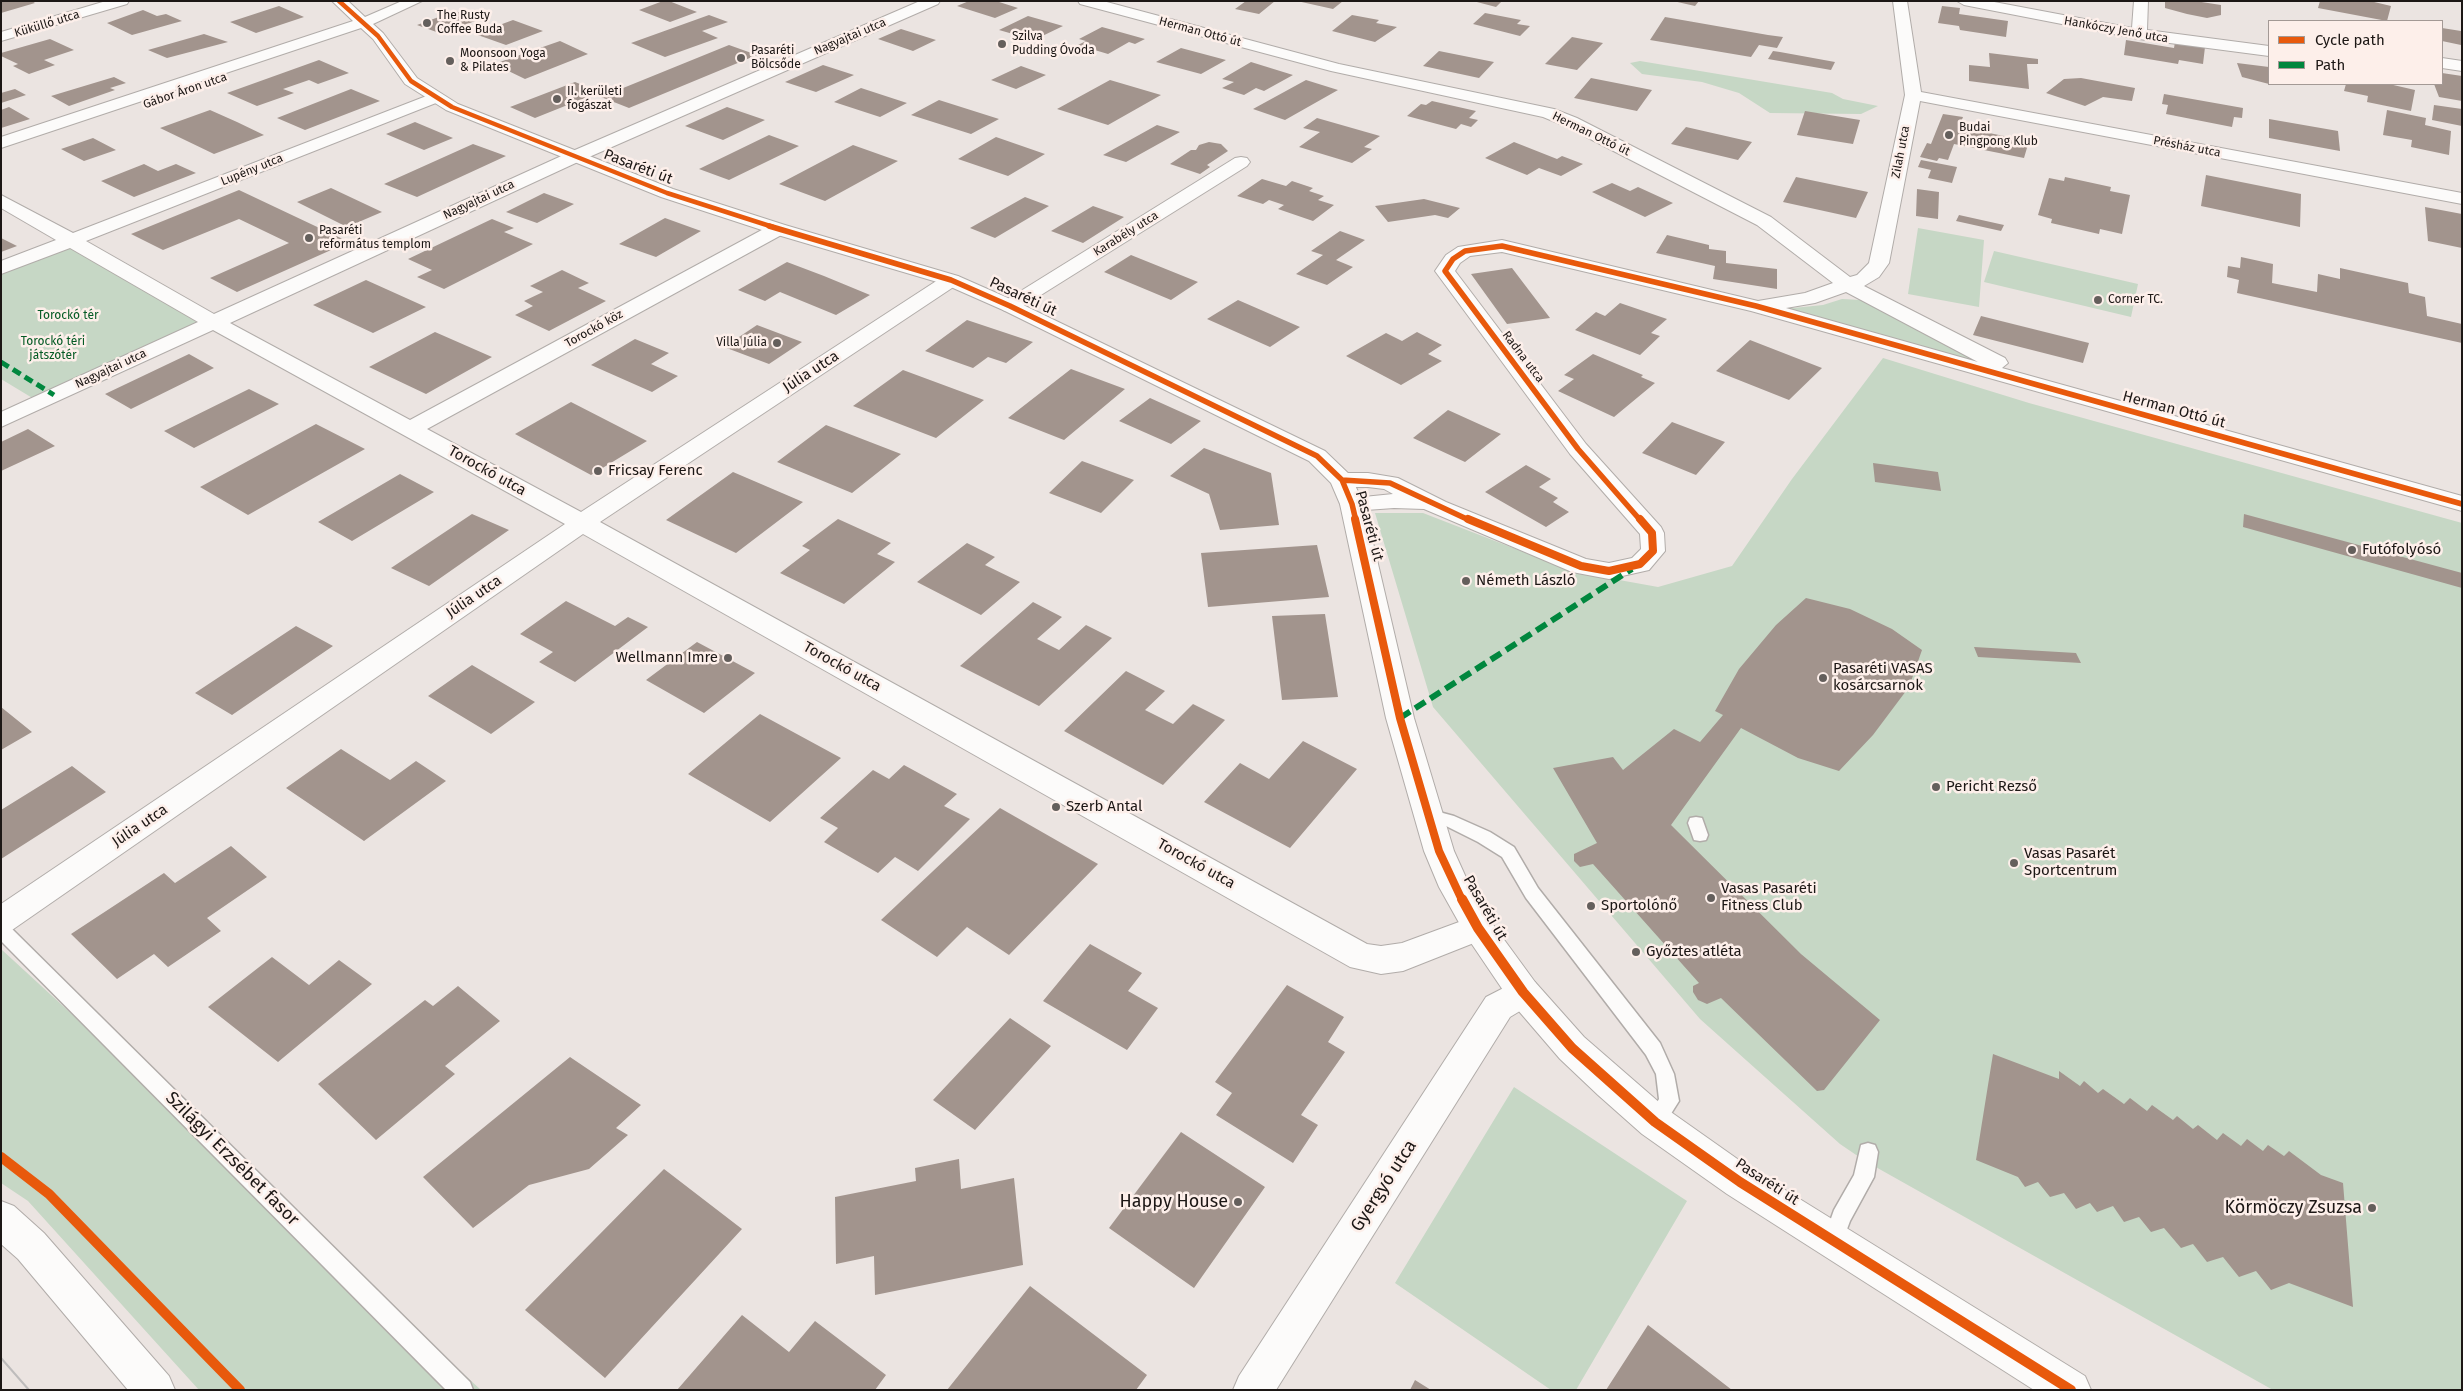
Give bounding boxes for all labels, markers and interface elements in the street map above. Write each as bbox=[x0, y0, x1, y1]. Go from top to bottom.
street label: Küküllő utca bbox=[13, 7, 81, 41]
place label: The Rusty Coffee Buda bbox=[437, 9, 503, 37]
street label: Herman Ottó út bbox=[1157, 14, 1243, 50]
street label: Hankóczy Jenő utca bbox=[2063, 14, 2169, 46]
street label: Nagyajtai utca bbox=[812, 15, 888, 59]
marker: The Rusty Coffee Buda bbox=[421, 17, 433, 29]
legend bbox=[2268, 20, 2443, 85]
place label: Szilva Pudding Óvoda bbox=[1012, 30, 1095, 58]
text: Cycle path bbox=[2315, 31, 2385, 49]
marker: Szilva Pudding Óvoda bbox=[996, 38, 1008, 50]
place label: Pasaréti Bölcsőde bbox=[751, 44, 801, 72]
place label: Moonsoon Yoga & Pilates bbox=[460, 47, 546, 75]
marker: Pasaréti Bölcsőde bbox=[735, 52, 747, 64]
marker: Moonsoon Yoga & Pilates bbox=[444, 55, 456, 67]
text: Path bbox=[2315, 56, 2345, 74]
street label: Gábor Áron utca bbox=[141, 70, 229, 112]
place label: II. kerületi fogászat bbox=[567, 85, 622, 113]
marker: II. kerületi fogászat bbox=[551, 93, 563, 105]
street label: Herman Ottó út bbox=[1550, 109, 1632, 159]
place label: Budai Pingpong Klub bbox=[1959, 121, 2038, 149]
street label: Zilah utca bbox=[1889, 125, 1913, 179]
marker: Budai Pingpong Klub bbox=[1943, 129, 1955, 141]
street label: Présház utca bbox=[2152, 133, 2222, 161]
street label: Pasaréti út bbox=[601, 146, 675, 188]
street label: Lupény utca bbox=[219, 151, 285, 189]
street label: Nagyajtai utca bbox=[441, 177, 517, 223]
street label: Karabély utca bbox=[1091, 208, 1161, 260]
place label: Pasaréti református templom bbox=[319, 224, 431, 252]
marker: Pasaréti református templom bbox=[303, 232, 315, 244]
street label: Pasaréti út bbox=[986, 274, 1060, 320]
place label: Corner TC. bbox=[2108, 293, 2163, 307]
marker: Corner TC. bbox=[2092, 294, 2104, 306]
street label: Torockó köz bbox=[563, 307, 625, 351]
park label: Torockó tér bbox=[37, 309, 99, 323]
street label: Radna utca bbox=[1499, 328, 1547, 386]
park label: Torockó téri játszótér bbox=[21, 335, 85, 363]
place label: Villa Júlia bbox=[716, 336, 767, 350]
marker: Villa Júlia bbox=[771, 337, 783, 349]
street label: Nagyajtai utca bbox=[73, 346, 149, 392]
street label: Júlia utca bbox=[780, 347, 842, 397]
street label: Herman Ottó út bbox=[2121, 388, 2227, 432]
street label: Torockó utca bbox=[445, 442, 529, 500]
place label: Fricsay Ferenc bbox=[608, 462, 703, 480]
marker: Fricsay Ferenc bbox=[592, 465, 604, 477]
street label: Pasaréti út bbox=[1351, 489, 1387, 563]
place label: Futófolyósó bbox=[2362, 541, 2441, 559]
marker: Futófolyósó bbox=[2346, 544, 2358, 556]
street label: Júlia utca bbox=[443, 572, 505, 622]
place label: Németh László bbox=[1476, 572, 1576, 590]
marker: Németh László bbox=[1460, 575, 1472, 587]
street label: Torockó utca bbox=[800, 638, 884, 696]
place label: Wellmann Imre bbox=[615, 649, 718, 667]
marker: Wellmann Imre bbox=[722, 652, 734, 664]
place label: Pasaréti VASAS kosárcsarnok bbox=[1833, 660, 1933, 695]
marker: Pasaréti VASAS kosárcsarnok bbox=[1817, 672, 1829, 684]
place label: Pericht Rezső bbox=[1946, 778, 2037, 796]
marker: Pericht Rezső bbox=[1930, 781, 1942, 793]
place label: Szerb Antal bbox=[1066, 798, 1142, 816]
street label: Júlia utca bbox=[109, 801, 171, 851]
marker: Szerb Antal bbox=[1050, 801, 1062, 813]
street label: Torockó utca bbox=[1154, 835, 1238, 893]
place label: Vasas Pasarét Sportcentrum bbox=[2024, 845, 2117, 880]
marker: Vasas Pasarét Sportcentrum bbox=[2008, 857, 2020, 869]
street label: Pasaréti út bbox=[1459, 872, 1511, 944]
place label: Vasas Pasaréti Fitness Club bbox=[1721, 880, 1817, 915]
marker: Vasas Pasaréti Fitness Club bbox=[1705, 892, 1717, 904]
place label: Sportolónő bbox=[1601, 897, 1677, 915]
marker: Sportolónő bbox=[1585, 900, 1597, 912]
place label: Győztes atléta bbox=[1646, 943, 1742, 961]
marker: Győztes atléta bbox=[1630, 946, 1642, 958]
street label: Szilágyi Erzsébet fasor bbox=[161, 1088, 303, 1230]
street label: Gyergyó utca bbox=[1346, 1136, 1422, 1236]
street label: Pasaréti út bbox=[1732, 1155, 1802, 1209]
place label: Happy House bbox=[1120, 1191, 1228, 1213]
marker: Happy House bbox=[1232, 1196, 1244, 1208]
place label: Körmöczy Zsuzsa bbox=[2224, 1197, 2362, 1219]
marker: Körmöczy Zsuzsa bbox=[2366, 1202, 2378, 1214]

